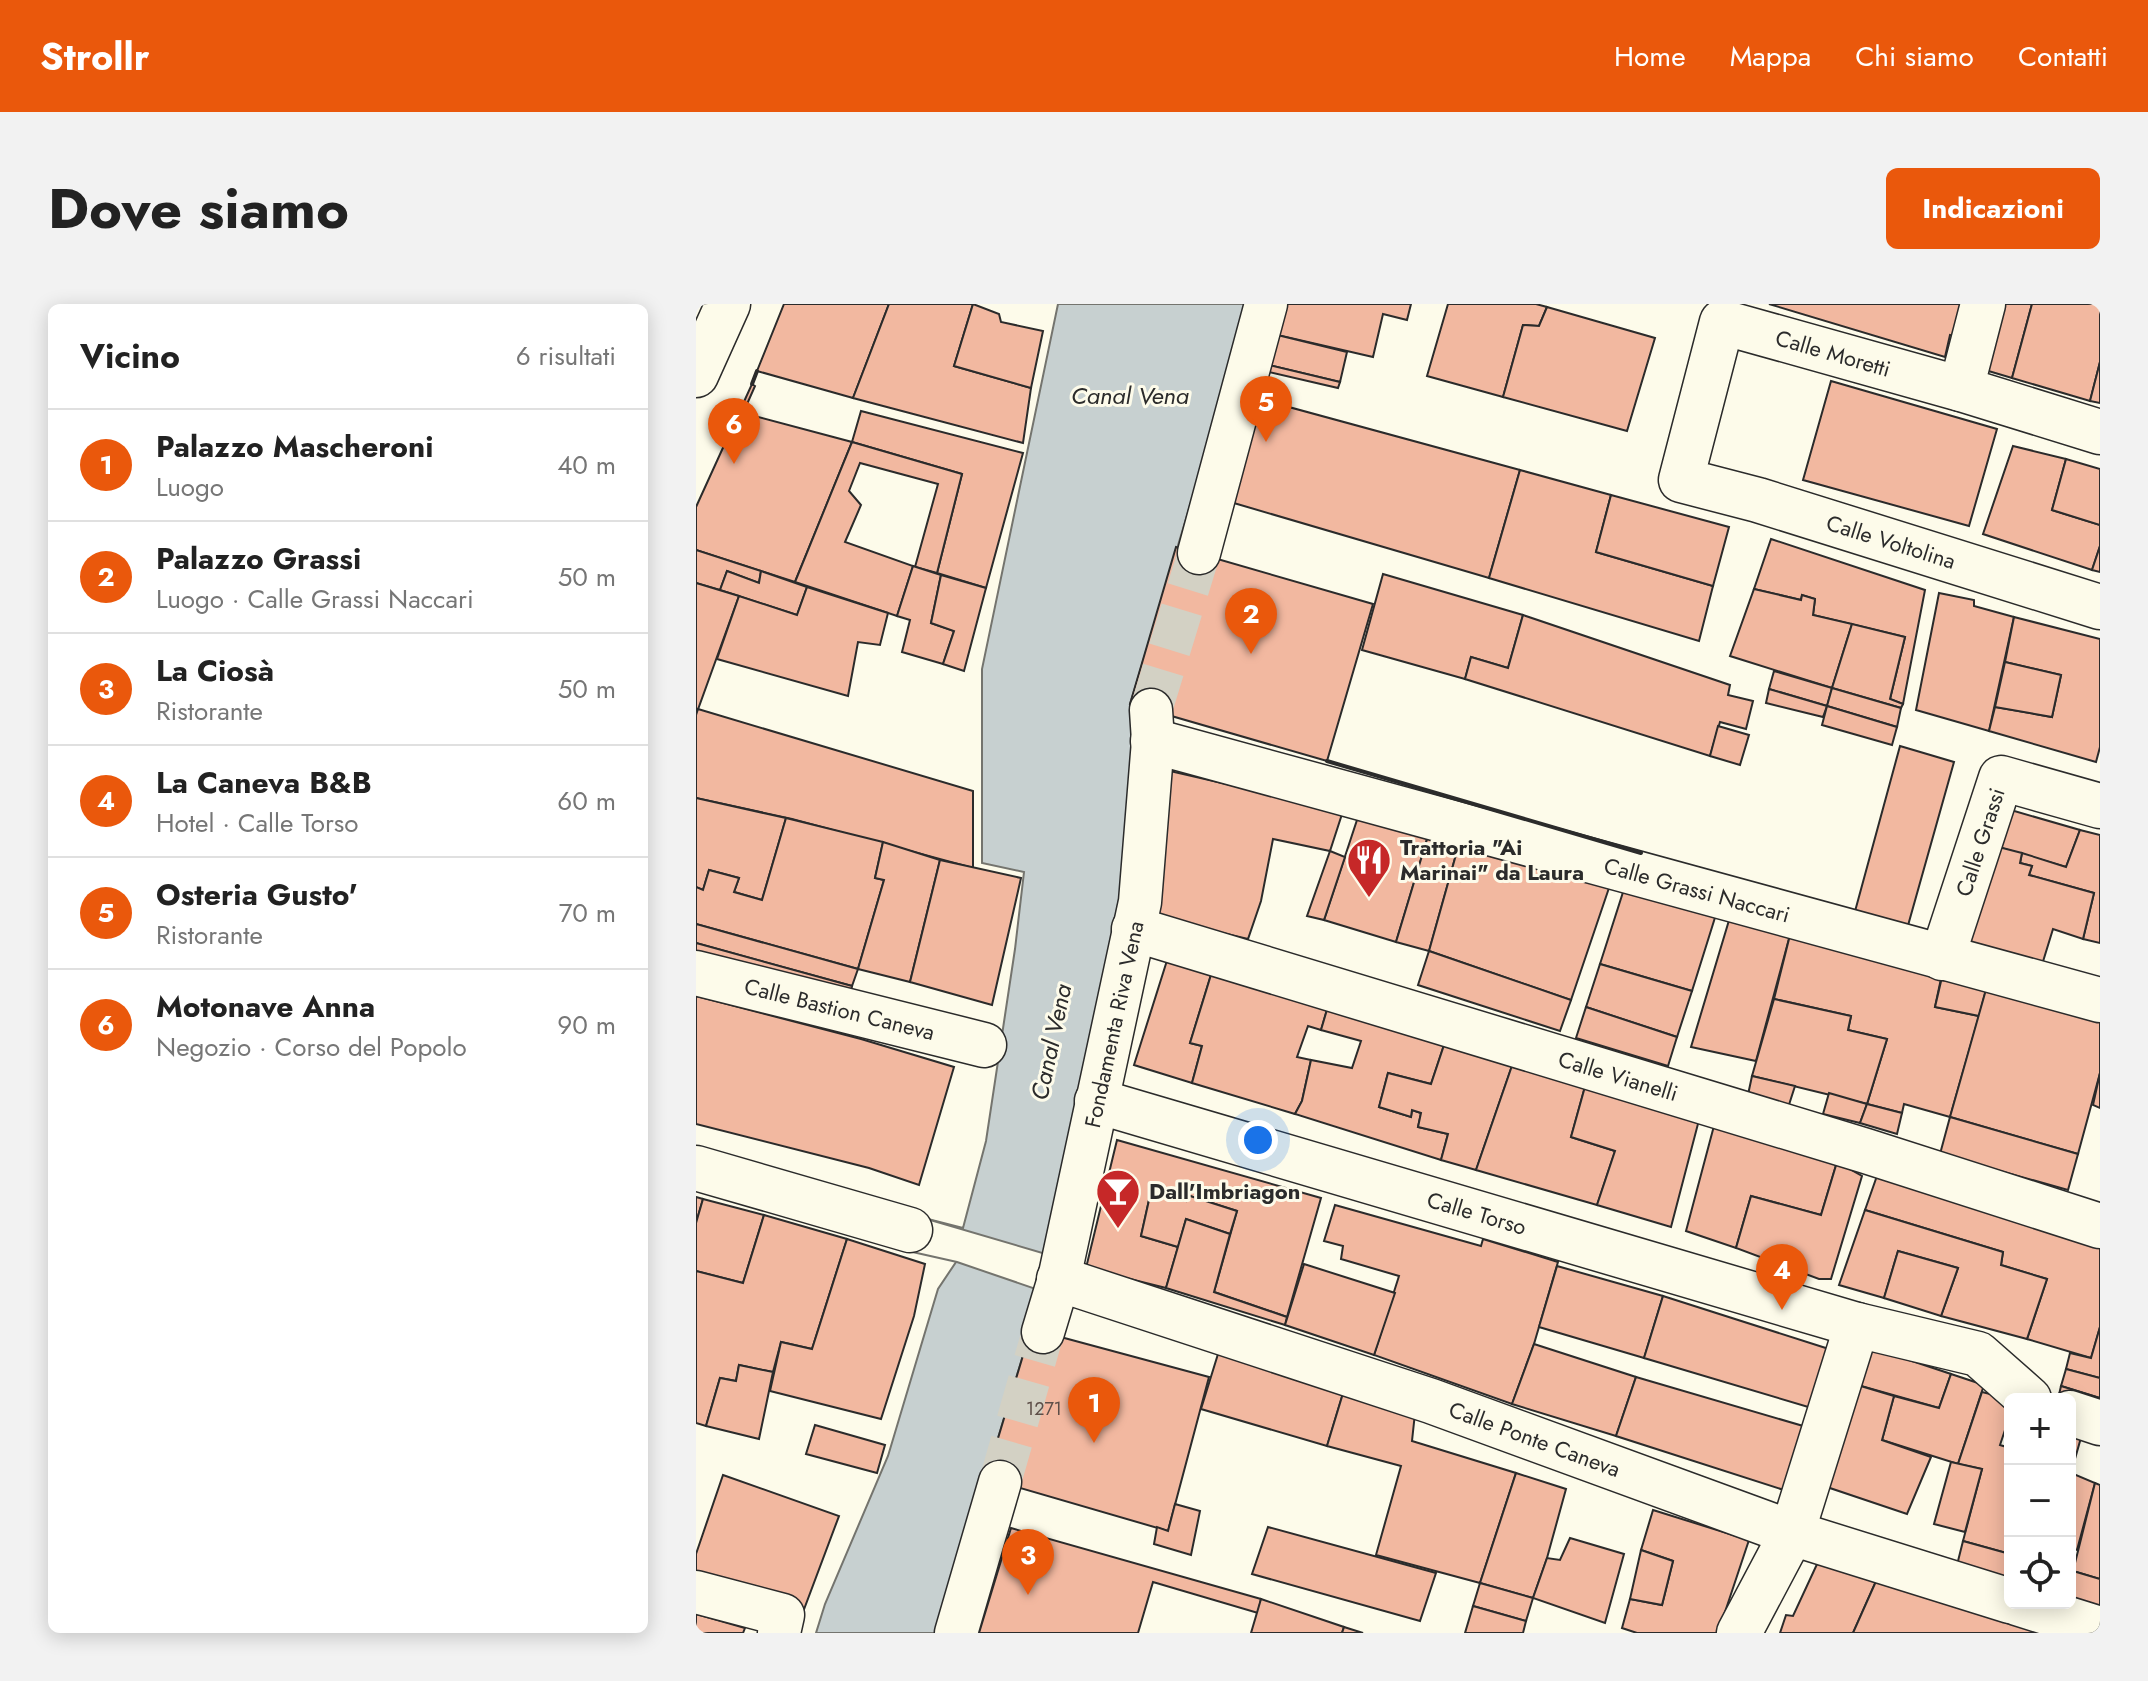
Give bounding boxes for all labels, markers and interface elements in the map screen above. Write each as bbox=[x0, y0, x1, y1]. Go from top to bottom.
text: Strollr bbox=[40, 29, 149, 84]
text: Home bbox=[1614, 36, 1686, 77]
text: Mappa bbox=[1730, 36, 1811, 77]
text: Chi siamo bbox=[1855, 36, 1974, 77]
text: Contatti bbox=[2018, 36, 2108, 77]
text: Dove siamo bbox=[48, 168, 349, 249]
button: Indicazioni bbox=[1886, 168, 2100, 249]
street label: Calle Moretti bbox=[1772, 321, 1894, 385]
text: Vicino bbox=[80, 332, 180, 381]
text: 6 risultati bbox=[516, 337, 616, 375]
pin: 5 bbox=[1240, 376, 1292, 442]
water label: Canal Vena bbox=[1071, 378, 1189, 413]
pin: 6 bbox=[708, 398, 760, 464]
text: Palazzo Mascheroni bbox=[156, 425, 433, 468]
text: 1 bbox=[99, 446, 113, 484]
text: 40 m bbox=[557, 446, 616, 484]
text: Luogo bbox=[156, 468, 224, 506]
street label: Calle Voltolina bbox=[1822, 506, 1960, 577]
text: Palazzo Grassi bbox=[156, 537, 361, 580]
text: 2 bbox=[97, 558, 115, 596]
text: 50 m bbox=[558, 558, 616, 596]
text: Luogo · Calle Grassi Naccari bbox=[156, 580, 474, 618]
pin: 2 bbox=[1225, 588, 1277, 654]
text: La Ciosà bbox=[156, 649, 274, 692]
text: 3 bbox=[98, 670, 114, 708]
text: 50 m bbox=[558, 670, 616, 708]
text: Ristorante bbox=[156, 692, 263, 730]
text: La Caneva B&B bbox=[156, 761, 372, 804]
text: 4 bbox=[97, 782, 115, 820]
text: 60 m bbox=[557, 782, 616, 820]
street label: Calle Grassi bbox=[1947, 784, 2013, 900]
text: Hotel · Calle Torso bbox=[156, 804, 359, 842]
place label: Trattoria "Ai Marinai" da Laura bbox=[1400, 831, 1584, 888]
restaurant icon: Trattoria "Ai Marinai" da Laura bbox=[1345, 836, 1393, 899]
street label: Calle Grassi Naccari bbox=[1600, 849, 1794, 930]
text: Osteria Gusto' bbox=[156, 873, 358, 916]
text: 5 bbox=[98, 894, 114, 932]
text: 70 m bbox=[559, 894, 616, 932]
text: Ristorante bbox=[156, 916, 263, 954]
street label: Fondamenta Riva Vena bbox=[1076, 918, 1152, 1131]
street label: Calle Bastion Caneva bbox=[741, 970, 938, 1048]
water label: Canal Vena bbox=[1022, 981, 1080, 1103]
text: Motonave Anna bbox=[156, 985, 375, 1028]
text: 6 bbox=[97, 1006, 115, 1044]
text: 90 m bbox=[557, 1006, 616, 1044]
text: Negozio · Corso del Popolo bbox=[156, 1028, 467, 1066]
street label: Calle Vianelli bbox=[1555, 1043, 1682, 1109]
your location bbox=[1238, 1120, 1278, 1160]
bar icon: Dall'Imbriagon bbox=[1094, 1167, 1142, 1230]
place label: Dall'Imbriagon bbox=[1149, 1175, 1300, 1207]
street label: Calle Torso bbox=[1423, 1183, 1530, 1243]
pin: 4 bbox=[1756, 1244, 1808, 1310]
pin: 1 bbox=[1068, 1377, 1120, 1443]
street label: Calle Ponte Caneva bbox=[1445, 1393, 1625, 1485]
map controls bbox=[2004, 1393, 2076, 1609]
button: + bbox=[2004, 1393, 2076, 1465]
house number: 1271 bbox=[1026, 1396, 1062, 1422]
button: − bbox=[2004, 1465, 2076, 1537]
pin: 3 bbox=[1002, 1529, 1054, 1595]
button: locate bbox=[2004, 1537, 2076, 1609]

